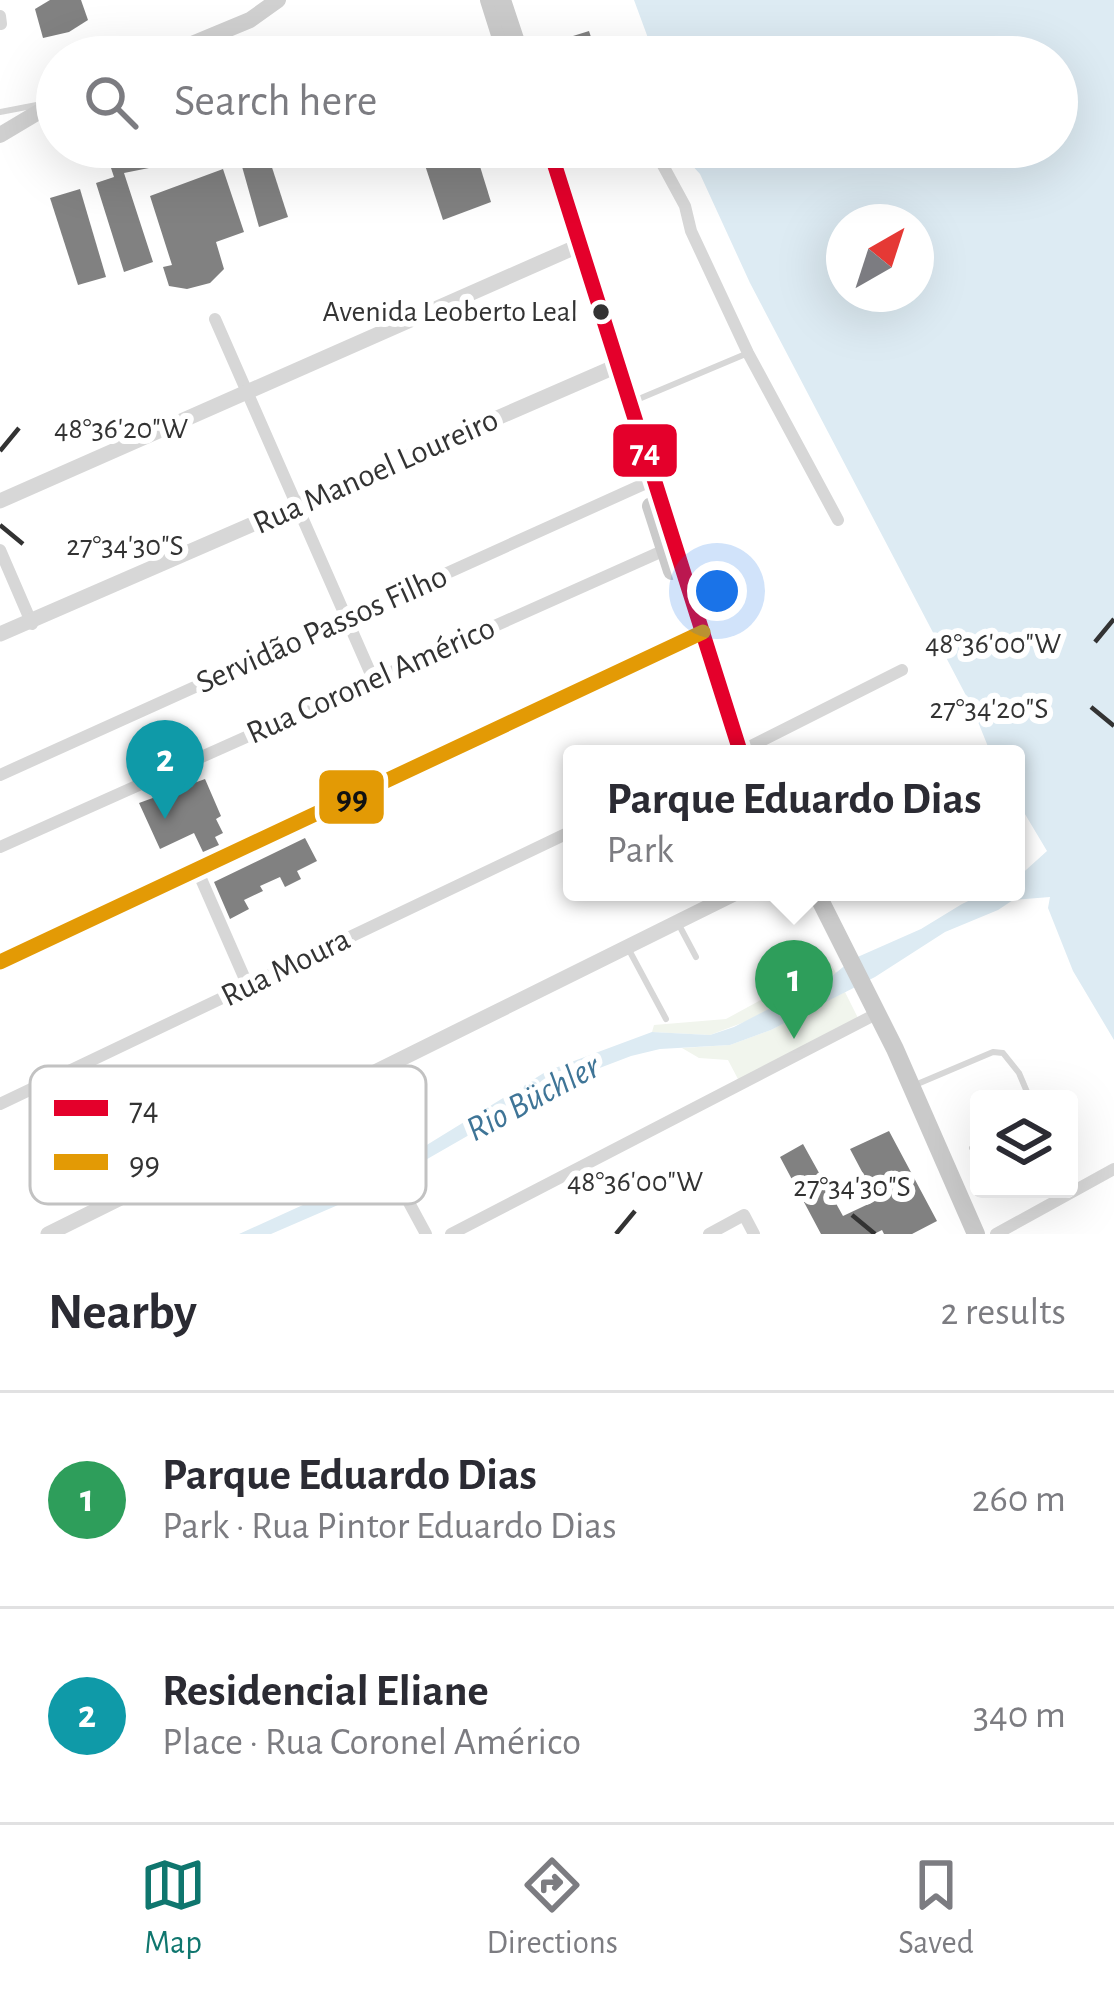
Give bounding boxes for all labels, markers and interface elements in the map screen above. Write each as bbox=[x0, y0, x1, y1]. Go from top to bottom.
search box bbox=[36, 36, 1078, 168]
icon: search bbox=[78, 69, 144, 135]
text: Search here bbox=[174, 79, 377, 124]
north arrow bbox=[826, 204, 934, 312]
place label: Avenida Leoberto Leal bbox=[322, 297, 578, 327]
marker: Avenida Leoberto Leal bbox=[590, 301, 612, 323]
street label: Rua Manoel Loureiro bbox=[248, 403, 504, 541]
text: 48°36'20"W bbox=[54, 414, 188, 444]
line badge: 74 bbox=[611, 422, 679, 479]
text: 74 bbox=[630, 436, 660, 469]
text: 27°34'30"S bbox=[66, 531, 184, 561]
street label: Servidão Passos Filho bbox=[192, 560, 452, 700]
your location bbox=[687, 561, 747, 621]
street label: Rua Coronel Américo bbox=[242, 611, 500, 751]
text: 48°36'00"W bbox=[925, 629, 1061, 659]
text: 27°34'20"S bbox=[930, 694, 1048, 724]
pin: 2 bbox=[126, 720, 204, 819]
popup bbox=[563, 745, 1025, 901]
line badge: 99 bbox=[317, 768, 386, 826]
text: Parque Eduardo Dias bbox=[607, 777, 981, 822]
text: 99 bbox=[336, 783, 368, 816]
text: Park bbox=[607, 831, 674, 870]
street label: Rua Moura bbox=[216, 923, 356, 1013]
pin: 1 bbox=[755, 940, 833, 1039]
water label: Rio Büchler bbox=[460, 1047, 607, 1148]
legend bbox=[30, 1066, 426, 1204]
map controls bbox=[970, 1090, 1078, 1198]
button: layers bbox=[970, 1090, 1078, 1198]
text: 74 bbox=[129, 1094, 159, 1127]
text: 99 bbox=[129, 1148, 160, 1181]
text: 48°36'00"W bbox=[567, 1167, 703, 1197]
text: 27°34'30"S bbox=[793, 1172, 911, 1202]
text: Nearby bbox=[48, 1287, 197, 1338]
text: 2 results bbox=[940, 1293, 1066, 1332]
text: Parque Eduardo Dias bbox=[162, 1453, 537, 1498]
text: 1 bbox=[80, 1480, 94, 1519]
text: 260 m bbox=[972, 1480, 1066, 1519]
text: Park · Rua Pintor Eduardo Dias bbox=[162, 1507, 617, 1546]
text: Residencial Eliane bbox=[162, 1669, 489, 1714]
text: 2 bbox=[78, 1696, 96, 1735]
text: 340 m bbox=[973, 1696, 1066, 1735]
text: Place · Rua Coronel Américo bbox=[162, 1723, 581, 1762]
tab: Map bbox=[140, 1852, 206, 1964]
tab: Directions bbox=[486, 1852, 618, 1964]
tab: Saved bbox=[898, 1852, 974, 1964]

